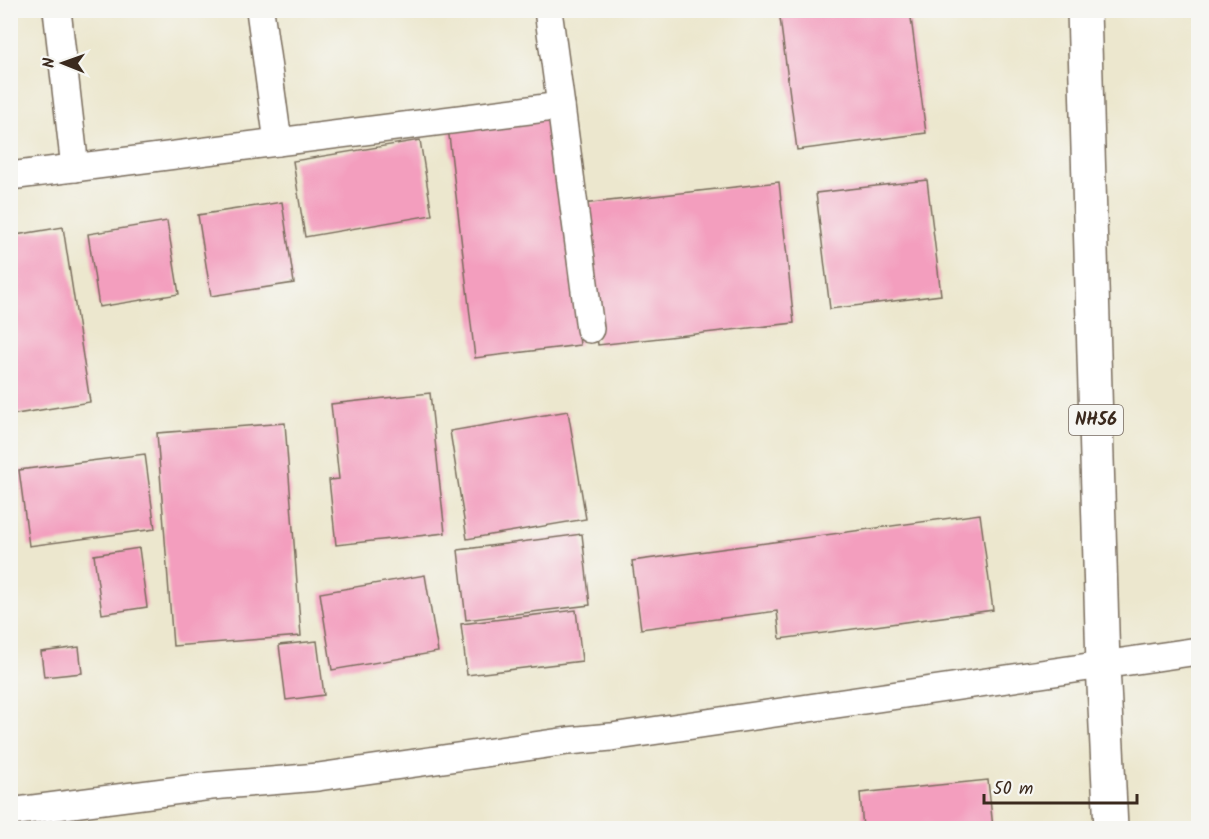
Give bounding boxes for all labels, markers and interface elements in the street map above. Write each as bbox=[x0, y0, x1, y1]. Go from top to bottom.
north arrow bbox=[33, 33, 93, 93]
text: N bbox=[37, 57, 62, 68]
road number: NH56 bbox=[1069, 405, 1123, 435]
scale bar bbox=[984, 767, 1137, 805]
text: 50 m bbox=[993, 775, 1033, 804]

